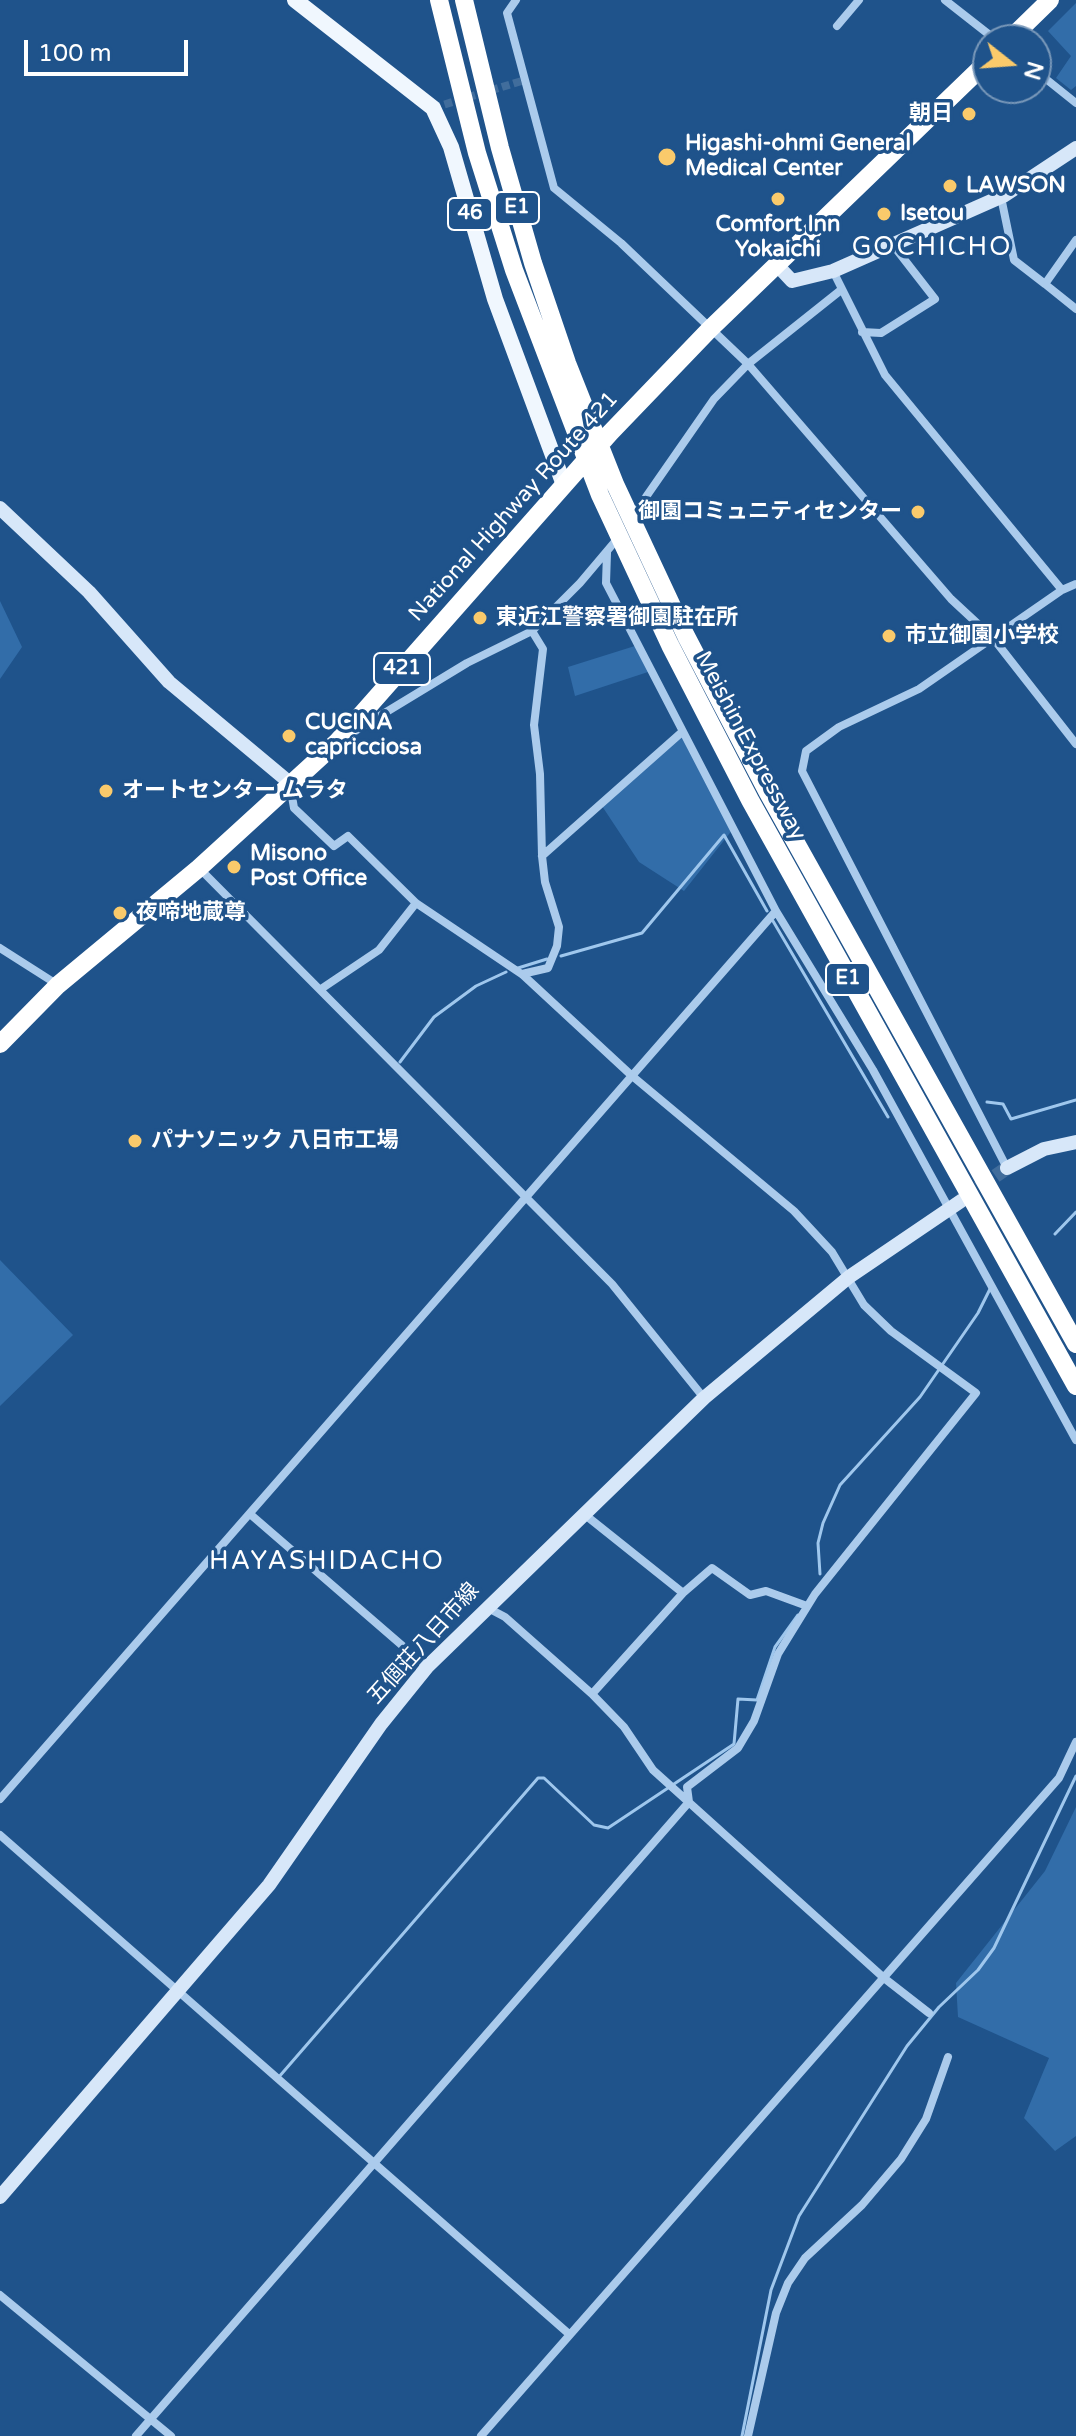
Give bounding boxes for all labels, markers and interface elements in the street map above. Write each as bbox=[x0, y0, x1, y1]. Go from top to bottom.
scale bar bbox=[28, 24, 192, 74]
north arrow bbox=[972, 24, 1052, 104]
text: 100 m bbox=[38, 39, 112, 68]
text: N bbox=[1018, 58, 1048, 83]
place label: 朝日 bbox=[909, 101, 953, 127]
marker: 朝日 bbox=[960, 105, 978, 123]
place label: Higashi-ohmi General Medical Center bbox=[685, 131, 911, 182]
marker: Higashi-ohmi General Medical Center bbox=[656, 146, 678, 168]
place label: LAWSON bbox=[966, 173, 1066, 199]
marker: LAWSON bbox=[941, 177, 959, 195]
marker: Comfort Inn Yokaichi bbox=[769, 190, 787, 208]
road number: E1 bbox=[495, 192, 539, 224]
road number: 46 bbox=[448, 198, 492, 230]
place label: Isetou bbox=[900, 201, 964, 227]
marker: Isetou bbox=[875, 205, 893, 223]
place label: Comfort Inn Yokaichi bbox=[716, 212, 840, 264]
district label: GOCHICHO bbox=[852, 232, 1012, 264]
street label: National Highway Route 421 bbox=[404, 387, 624, 627]
place label: 御園コミュニティセンター bbox=[638, 499, 902, 525]
marker: 御園コミュニティセンター bbox=[909, 503, 927, 521]
place label: 東近江警察署御園駐在所 bbox=[496, 605, 738, 631]
marker: 東近江警察署御園駐在所 bbox=[471, 609, 489, 627]
place label: 市立御園小学校 bbox=[905, 623, 1059, 649]
marker: 市立御園小学校 bbox=[880, 627, 898, 645]
street label: Meishin Expressway bbox=[689, 647, 811, 845]
road number: 421 bbox=[374, 653, 430, 685]
place label: CUCINA capricciosa bbox=[305, 710, 422, 762]
marker: CUCINA capricciosa bbox=[280, 727, 298, 745]
place label: オートセンター ムラタ bbox=[122, 778, 348, 804]
marker: オートセンター ムラタ bbox=[97, 782, 115, 800]
place label: Misono Post Office bbox=[250, 841, 367, 892]
marker: Misono Post Office bbox=[225, 858, 243, 876]
place label: 夜啼地蔵尊 bbox=[136, 900, 246, 926]
marker: 夜啼地蔵尊 bbox=[111, 904, 129, 922]
road number: E1 bbox=[826, 963, 870, 995]
place label: パナソニック 八日市工場 bbox=[151, 1128, 399, 1154]
marker: パナソニック 八日市工場 bbox=[126, 1132, 144, 1150]
district label: HAYASHIDACHO bbox=[209, 1546, 445, 1578]
street label: 五個荘八日市線 bbox=[363, 1578, 485, 1710]

